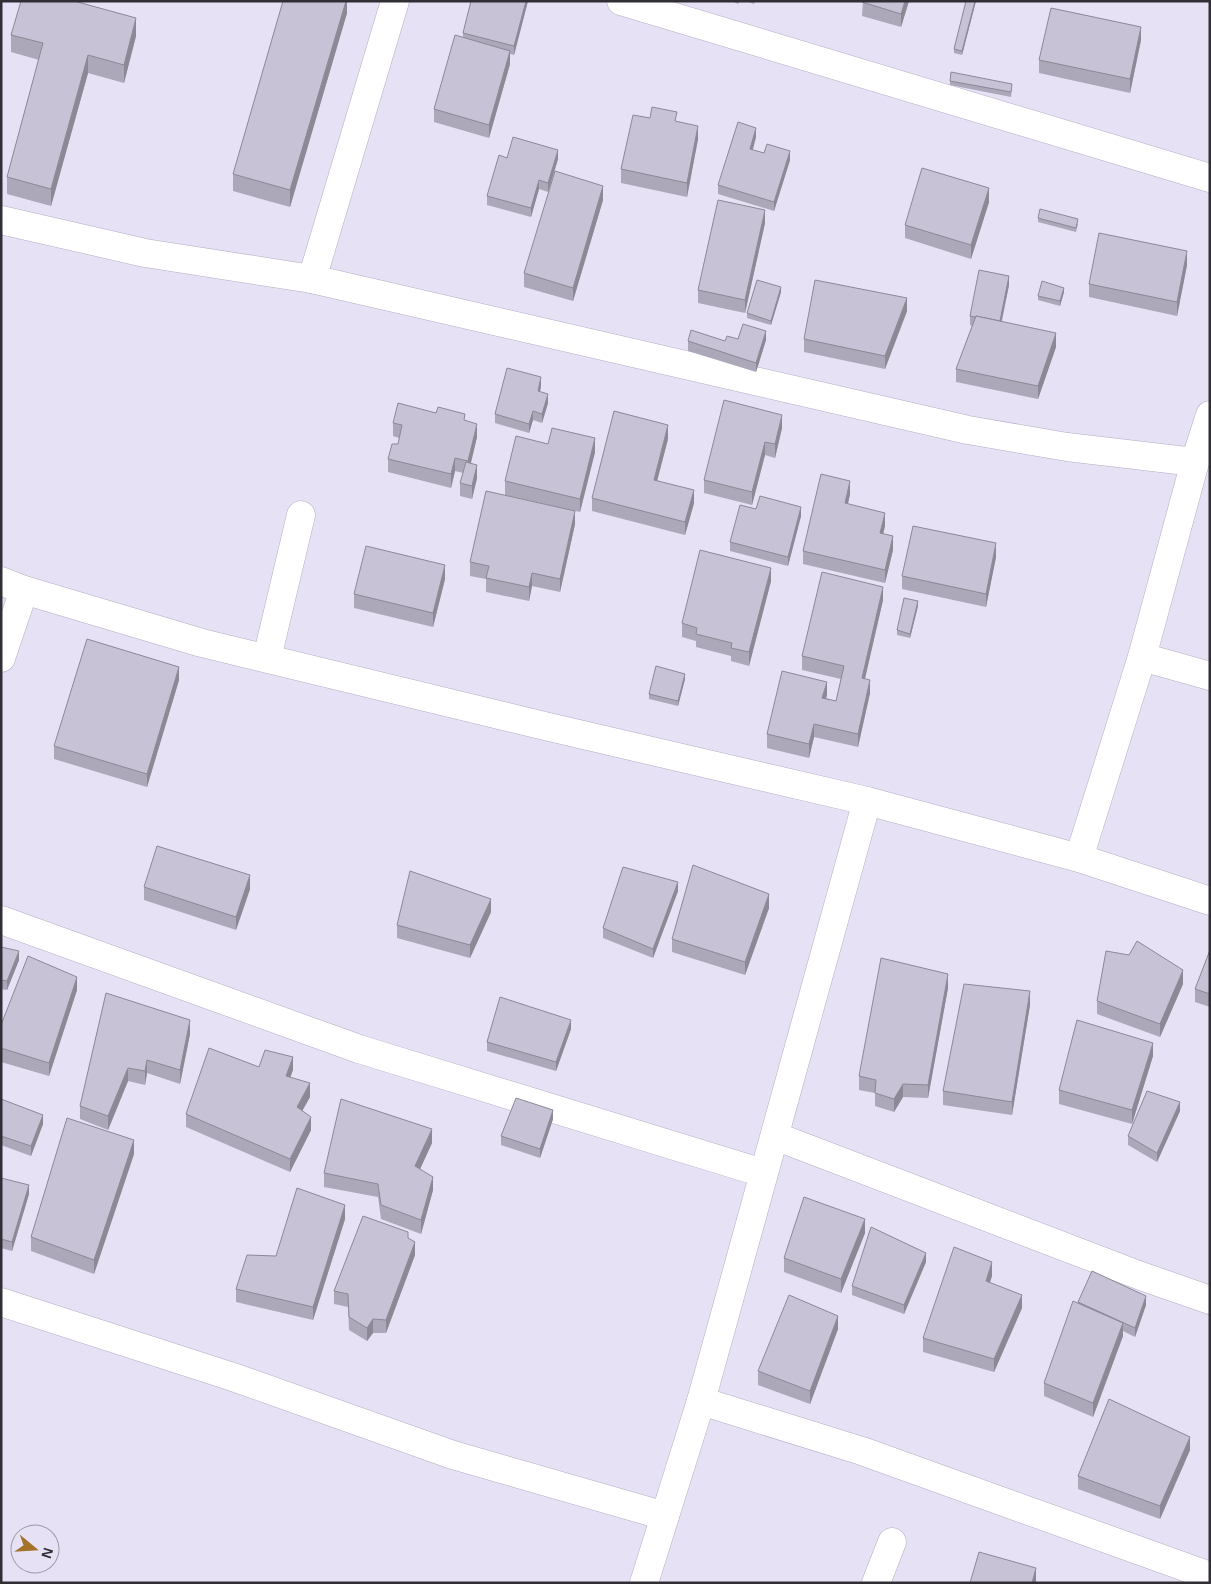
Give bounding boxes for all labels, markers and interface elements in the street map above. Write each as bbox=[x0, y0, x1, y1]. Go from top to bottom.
north arrow bbox=[10, 1524, 60, 1574]
text: N bbox=[38, 1546, 57, 1560]

